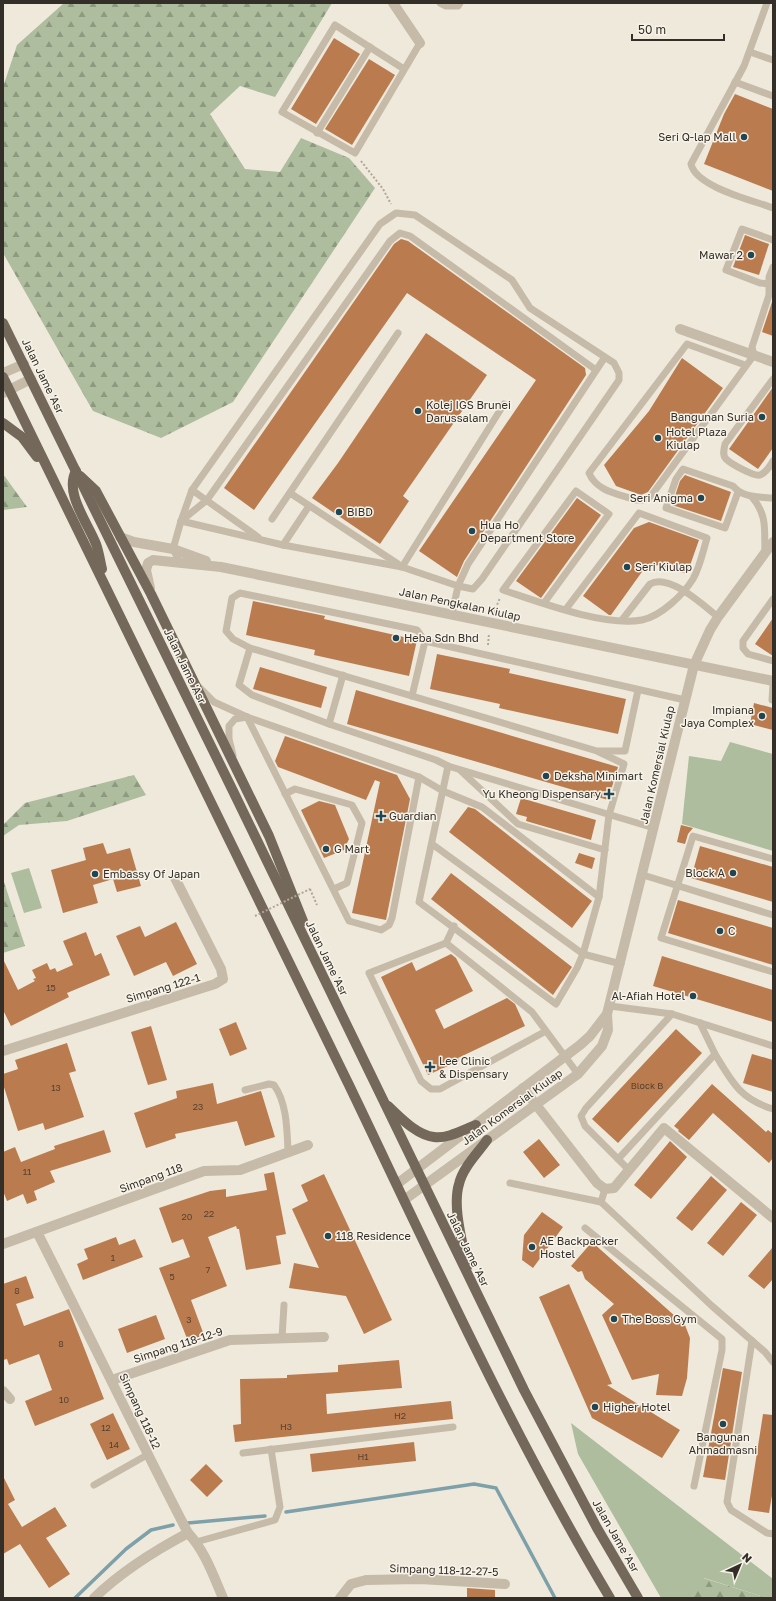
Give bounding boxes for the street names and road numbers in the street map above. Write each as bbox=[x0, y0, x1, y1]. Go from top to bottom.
street label: Jalan Jame 'Asr bbox=[20, 336, 68, 416]
street label: Jalan Pengkalan Kiulap bbox=[398, 584, 522, 623]
street label: Jalan Jame 'Asr bbox=[162, 626, 210, 706]
street label: Jalan Komersial Kiulap bbox=[637, 704, 676, 825]
street label: Jalan Jame 'Asr bbox=[304, 918, 352, 998]
street label: Simpang 122-1 bbox=[124, 970, 201, 1005]
street label: Jalan Komersial Kiulap bbox=[459, 1066, 565, 1147]
street label: Simpang 118 bbox=[117, 1160, 184, 1195]
street label: Jalan Jame 'Asr bbox=[445, 1209, 493, 1289]
street label: Simpang 118-12-9 bbox=[132, 1324, 224, 1365]
street label: Simpang 118-12 bbox=[117, 1371, 164, 1451]
street label: Jalan Jame 'Asr bbox=[590, 1497, 643, 1575]
street label: Simpang 118-12-27-5 bbox=[389, 1561, 499, 1578]

